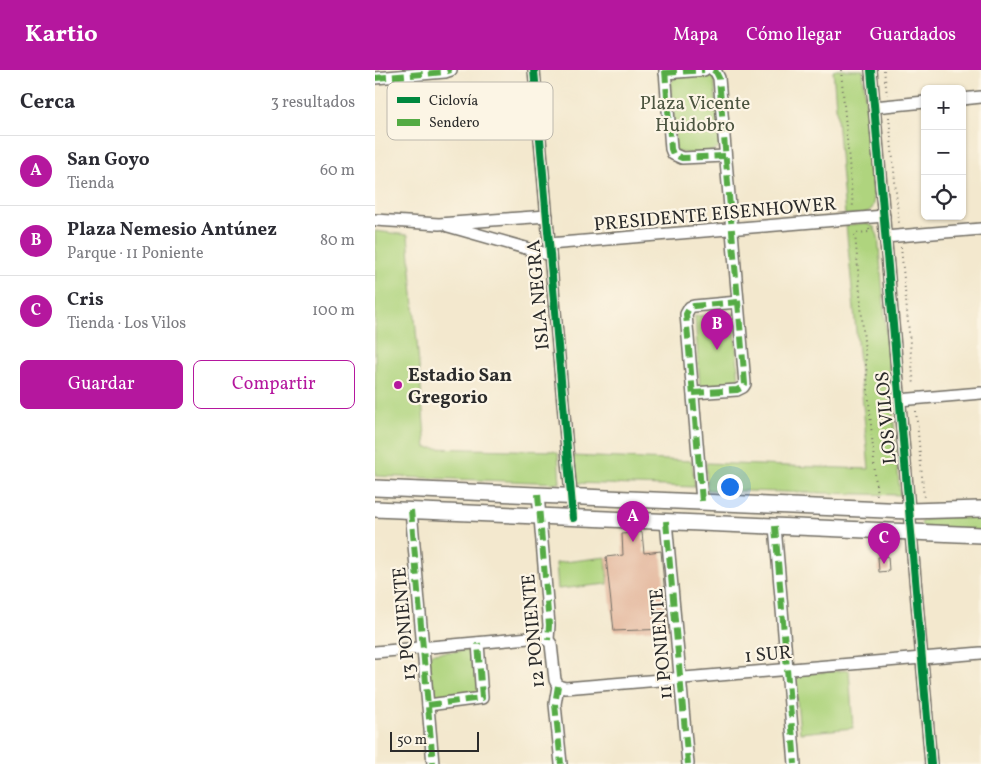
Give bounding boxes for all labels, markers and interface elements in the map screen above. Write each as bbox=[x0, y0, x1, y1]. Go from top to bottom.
text: Kartio bbox=[25, 18, 98, 52]
text: Mapa bbox=[673, 23, 718, 48]
text: Cómo llegar bbox=[746, 23, 842, 48]
text: Guardados bbox=[870, 23, 956, 48]
legend bbox=[387, 82, 553, 140]
map controls bbox=[921, 85, 966, 220]
button: + bbox=[921, 85, 966, 130]
text: Cerca bbox=[20, 88, 75, 117]
park label: Plaza Vicente Huidobro bbox=[640, 91, 750, 139]
text: 3 resultados bbox=[271, 92, 355, 114]
text: Ciclovía bbox=[429, 92, 478, 111]
text: Sendero bbox=[429, 114, 480, 133]
button: − bbox=[921, 130, 966, 175]
text: San Goyo bbox=[67, 147, 150, 173]
text: A bbox=[30, 160, 42, 182]
text: 60 m bbox=[320, 160, 355, 182]
text: Tienda bbox=[67, 173, 115, 195]
button: locate bbox=[921, 175, 966, 220]
street label: PRESIDENTE EISENHOWER bbox=[593, 191, 838, 239]
text: Plaza Nemesio Antúnez bbox=[67, 217, 277, 243]
text: B bbox=[31, 230, 41, 252]
text: 80 m bbox=[320, 230, 355, 252]
street label: ISLA NEGRA bbox=[521, 238, 557, 351]
text: Parque · 11 Poniente bbox=[67, 243, 204, 265]
text: Cris bbox=[67, 287, 104, 313]
text: C bbox=[31, 300, 41, 322]
text: 100 m bbox=[312, 300, 355, 322]
pin: B bbox=[701, 309, 733, 350]
text: Tienda · Los Vilos bbox=[67, 313, 186, 335]
button: Guardar bbox=[20, 360, 183, 409]
button: Compartir bbox=[193, 360, 355, 409]
place label: Estadio San Gregorio bbox=[408, 363, 512, 411]
street label: LOS VILOS bbox=[870, 370, 904, 465]
marker: Estadio San Gregorio bbox=[392, 379, 404, 391]
your location bbox=[717, 474, 743, 500]
pin: A bbox=[617, 501, 649, 542]
pin: C bbox=[868, 523, 900, 564]
street label: 13 PONIENTE bbox=[387, 566, 423, 682]
street label: 12 PONIENTE bbox=[516, 573, 552, 689]
street label: 11 PONIENTE bbox=[644, 587, 680, 701]
street label: 1 SUR bbox=[743, 640, 793, 670]
scale bar bbox=[390, 729, 479, 752]
text: 50 m bbox=[397, 731, 427, 750]

